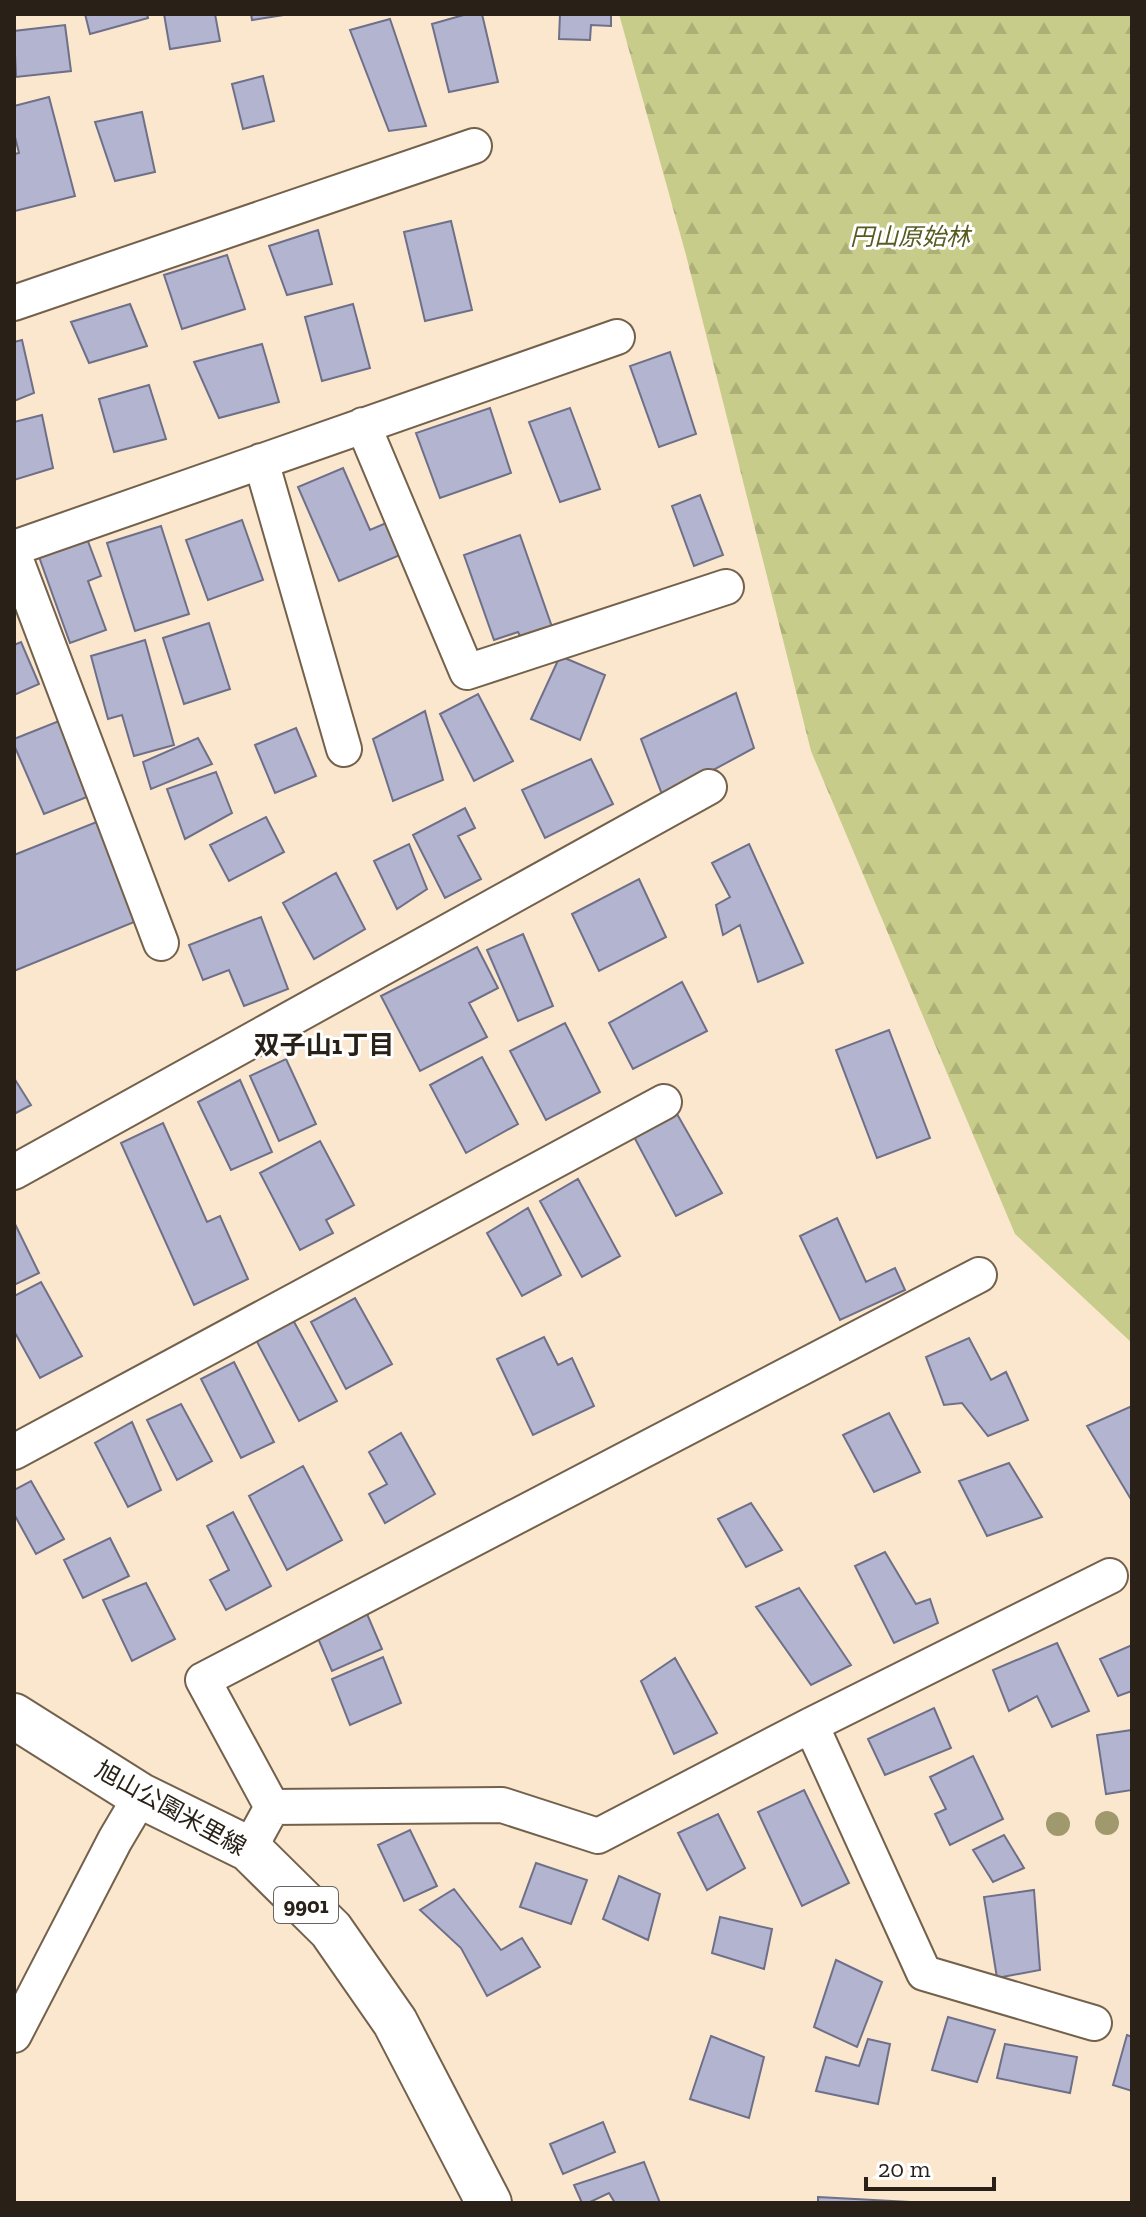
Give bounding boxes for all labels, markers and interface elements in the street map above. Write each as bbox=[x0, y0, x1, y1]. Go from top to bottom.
park label: 円山原始林 bbox=[850, 222, 973, 251]
district label: 双子山1丁目 bbox=[254, 1029, 394, 1061]
street label: 旭山公園米里線 bbox=[91, 1755, 251, 1861]
road number: 9901 bbox=[274, 1887, 338, 1923]
scale bar bbox=[866, 2141, 994, 2191]
text: 20 m bbox=[878, 2154, 931, 2183]

